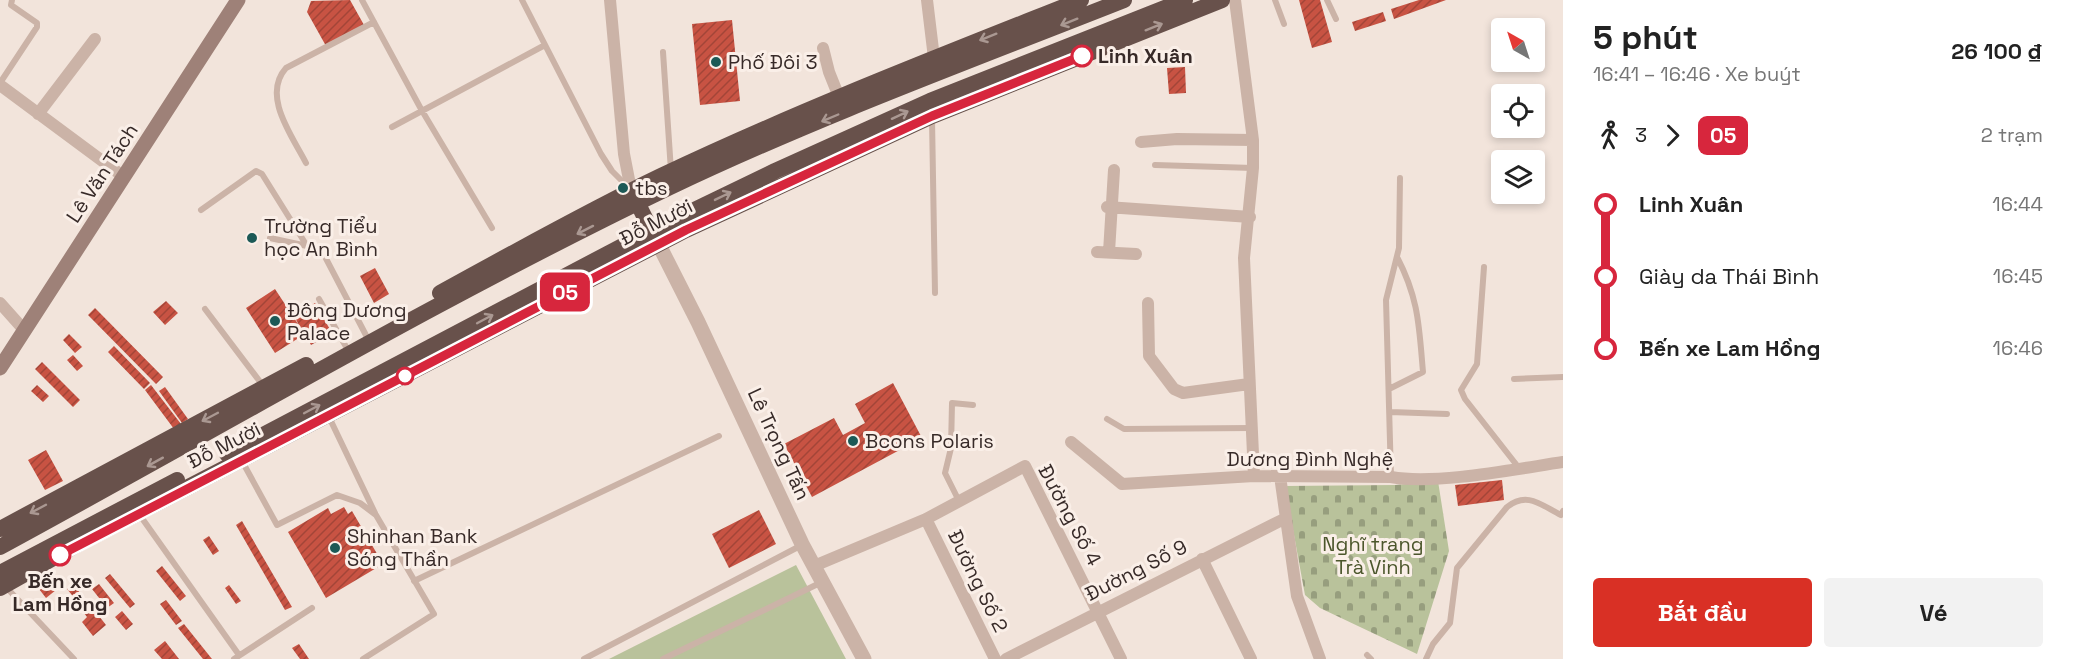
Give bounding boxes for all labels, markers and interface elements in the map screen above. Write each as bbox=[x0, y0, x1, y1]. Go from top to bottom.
one-way arrow bbox=[1061, 17, 1079, 28]
text: 5 phút bbox=[1593, 17, 1698, 59]
north arrow bbox=[1491, 18, 1545, 72]
map controls bbox=[1491, 18, 1545, 204]
one-way arrow bbox=[1144, 21, 1163, 32]
one-way arrow bbox=[979, 32, 998, 43]
text: 26 100 ₫ bbox=[1951, 37, 2043, 65]
place label: Linh Xuân bbox=[1098, 43, 1193, 69]
marker: Linh Xuân bbox=[1071, 45, 1093, 67]
place label: Phố Đôi 3 bbox=[728, 49, 818, 75]
marker: Phố Đôi 3 bbox=[709, 55, 723, 69]
text: 16:41 – 16:46 · Xe buýt bbox=[1593, 61, 1801, 87]
button: locate bbox=[1491, 84, 1545, 138]
one-way arrow bbox=[891, 109, 909, 120]
one-way arrow bbox=[821, 113, 840, 124]
street label: Lê Văn Tách bbox=[60, 119, 144, 227]
icon: walk bbox=[1593, 119, 1626, 152]
icon: forward bbox=[1656, 119, 1689, 152]
text: 3 bbox=[1635, 122, 1647, 148]
text: 05 bbox=[1710, 122, 1736, 149]
text: 2 trạm bbox=[1981, 122, 2043, 148]
button: layers bbox=[1491, 150, 1545, 204]
place label: tbs bbox=[635, 175, 668, 201]
marker: tbs bbox=[616, 181, 630, 195]
one-way arrow bbox=[714, 190, 732, 202]
text: Linh Xuân bbox=[1639, 190, 1743, 218]
text: 16:44 bbox=[1992, 191, 2043, 217]
street label: Đỗ Mười bbox=[615, 193, 697, 251]
place label: Trường Tiểu học An Bình bbox=[264, 213, 378, 262]
one-way arrow bbox=[577, 224, 594, 236]
marker: Trường Tiểu học An Bình bbox=[245, 231, 259, 245]
text: Giày da Thái Bình bbox=[1639, 262, 1819, 290]
text: 16:45 bbox=[1993, 263, 2043, 289]
line badge: 05 bbox=[538, 272, 592, 312]
text: 05 bbox=[552, 279, 578, 306]
place label: Đông Dương Palace bbox=[287, 297, 407, 346]
one-way arrow bbox=[475, 313, 493, 324]
marker: Đông Dương Palace bbox=[268, 314, 282, 328]
text: Bến xe Lam Hồng bbox=[1639, 334, 1821, 362]
text: 16:46 bbox=[1993, 335, 2043, 361]
unlabelled marker bbox=[396, 367, 414, 385]
street label: Lê Trọng Tấn bbox=[742, 384, 816, 504]
one-way arrow bbox=[303, 403, 320, 415]
one-way arrow bbox=[201, 412, 219, 423]
street label: Đỗ Mười bbox=[183, 416, 265, 474]
place label: Bcons Polaris bbox=[865, 428, 994, 454]
marker: Bcons Polaris bbox=[846, 434, 860, 448]
street label: Dương Đình Nghệ bbox=[1227, 446, 1393, 472]
one-way arrow bbox=[147, 456, 164, 468]
street label: Đường Số 4 bbox=[1032, 460, 1108, 570]
one-way arrow bbox=[29, 504, 47, 515]
place label: Shinhan Bank Sóng Thần bbox=[347, 523, 478, 572]
street label: Đường Số 2 bbox=[942, 526, 1014, 636]
park label: Nghĩ trang Trà Vinh bbox=[1322, 531, 1424, 580]
street label: Đường Số 9 bbox=[1081, 533, 1191, 607]
marker: Shinhan Bank Sóng Thần bbox=[328, 541, 342, 555]
marker: Bến xe Lam Hồng bbox=[49, 544, 71, 566]
place label: Bến xe Lam Hồng bbox=[13, 568, 108, 617]
button: Bắt đầu bbox=[1593, 578, 1812, 647]
button: Vé bbox=[1824, 578, 2043, 647]

